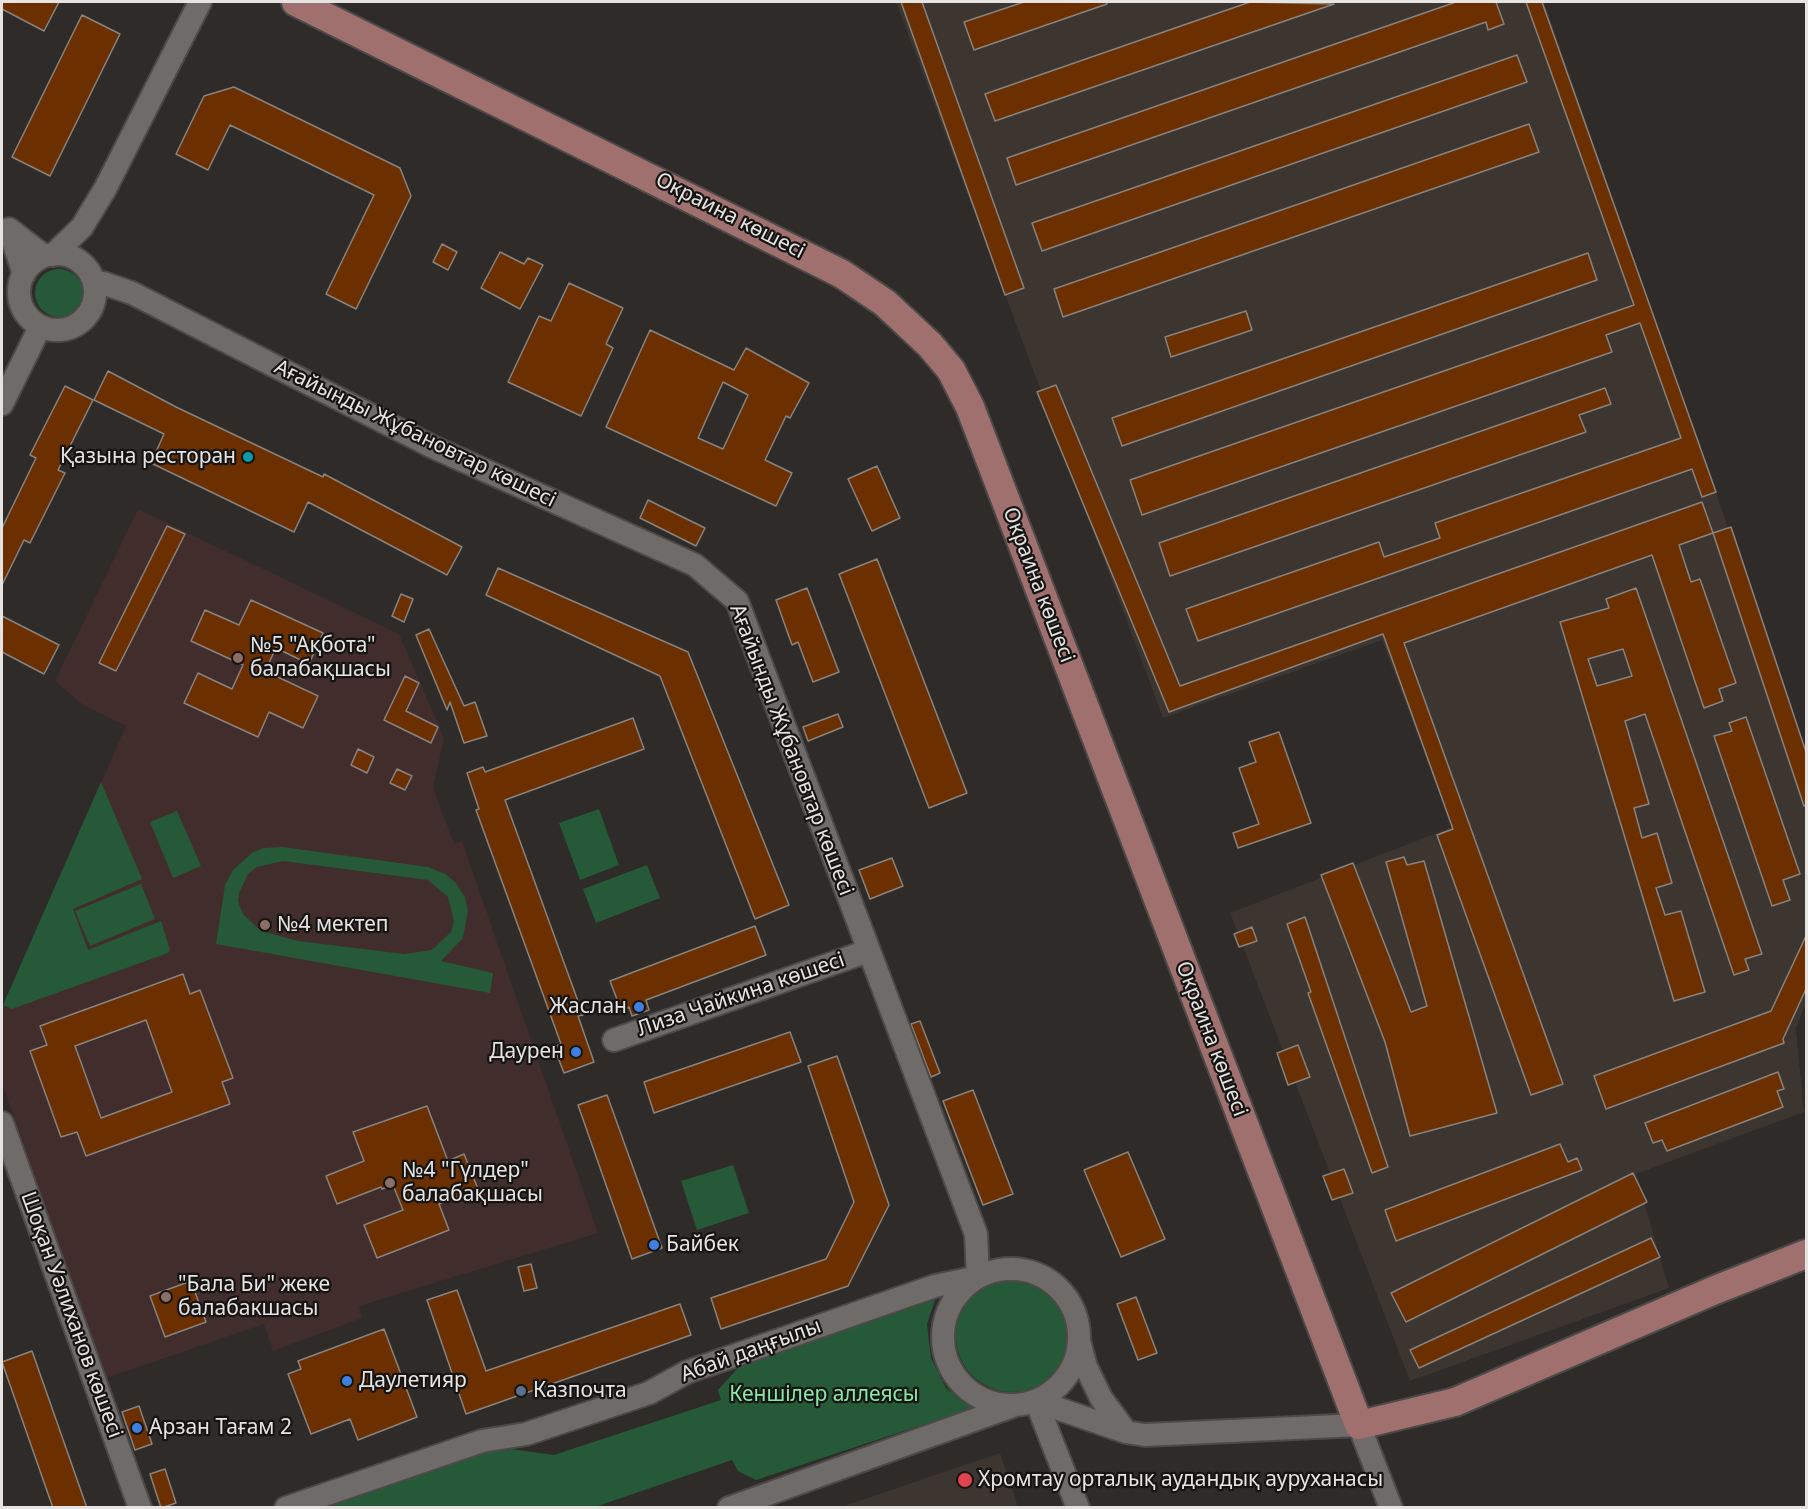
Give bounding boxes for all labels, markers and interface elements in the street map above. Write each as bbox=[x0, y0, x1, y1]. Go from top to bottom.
street label: Окраина көшесі bbox=[651, 168, 809, 264]
street label: Ағайынды Жұбановтар көшесі bbox=[270, 355, 560, 513]
place label: Қазына ресторан bbox=[60, 444, 236, 470]
marker: Қазына ресторан bbox=[241, 450, 255, 464]
street label: Окраина көшесі bbox=[997, 504, 1079, 666]
street label: Ағайынды Жұбановтар көшесі bbox=[724, 601, 858, 899]
place label: №5 "Ақбота" балабақшасы bbox=[250, 633, 391, 683]
marker: №5 "Ақбота" балабақшасы bbox=[231, 651, 245, 665]
place label: №4 мектеп bbox=[277, 912, 389, 938]
marker: №4 мектеп bbox=[258, 918, 272, 932]
street label: Лиза Чайкина көшесі bbox=[634, 948, 848, 1042]
street label: Окраина көшесі bbox=[1170, 958, 1252, 1120]
place label: Жаслан bbox=[549, 994, 627, 1020]
marker: Жаслан bbox=[632, 1000, 646, 1014]
place label: Даурен bbox=[489, 1039, 564, 1065]
marker: Даурен bbox=[569, 1045, 583, 1059]
place label: №4 "Гүлдер" балабақшасы bbox=[402, 1158, 543, 1208]
marker: №4 "Гүлдер" балабақшасы bbox=[383, 1176, 397, 1190]
street label: Шоқан Уәлиханов көшесі bbox=[15, 1188, 127, 1442]
place label: Байбек bbox=[666, 1232, 739, 1258]
marker: Байбек bbox=[647, 1238, 661, 1252]
place label: "Бала Би" жеке балабакшасы bbox=[178, 1272, 330, 1322]
marker: "Бала Би" жеке балабакшасы bbox=[159, 1290, 173, 1304]
street label: Абай даңғылы bbox=[677, 1314, 825, 1388]
place label: Даулетияр bbox=[359, 1368, 467, 1394]
marker: Даулетияр bbox=[340, 1374, 354, 1388]
place label: Казпочта bbox=[533, 1378, 627, 1404]
park label: Кеншілер аллеясы bbox=[729, 1382, 919, 1408]
marker: Казпочта bbox=[514, 1384, 528, 1398]
place label: Арзан Тағам 2 bbox=[149, 1415, 292, 1441]
marker: Арзан Тағам 2 bbox=[130, 1421, 144, 1435]
place label: Хромтау орталық аудандық ауруханасы bbox=[978, 1467, 1383, 1493]
marker: Хромтау орталық аудандық ауруханасы bbox=[956, 1471, 974, 1489]

